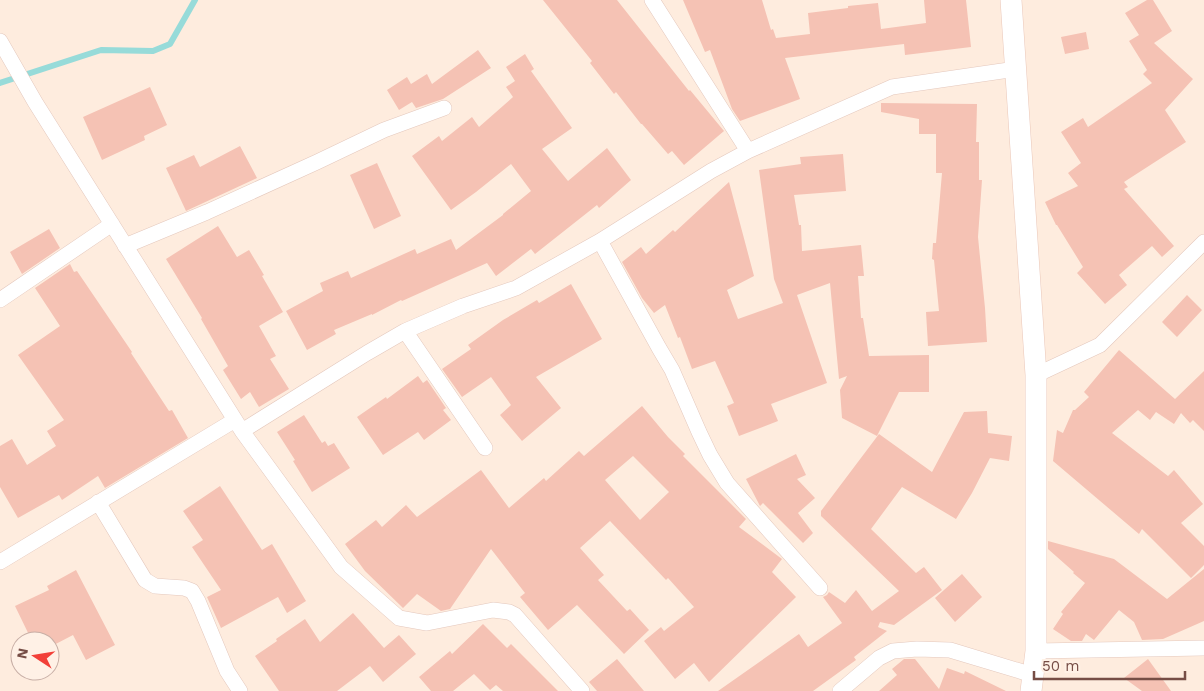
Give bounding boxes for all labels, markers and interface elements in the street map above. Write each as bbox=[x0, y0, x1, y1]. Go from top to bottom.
north arrow bbox=[10, 631, 60, 681]
text: N bbox=[13, 647, 31, 660]
scale bar bbox=[1034, 648, 1185, 680]
text: 50 m bbox=[1042, 657, 1079, 675]

